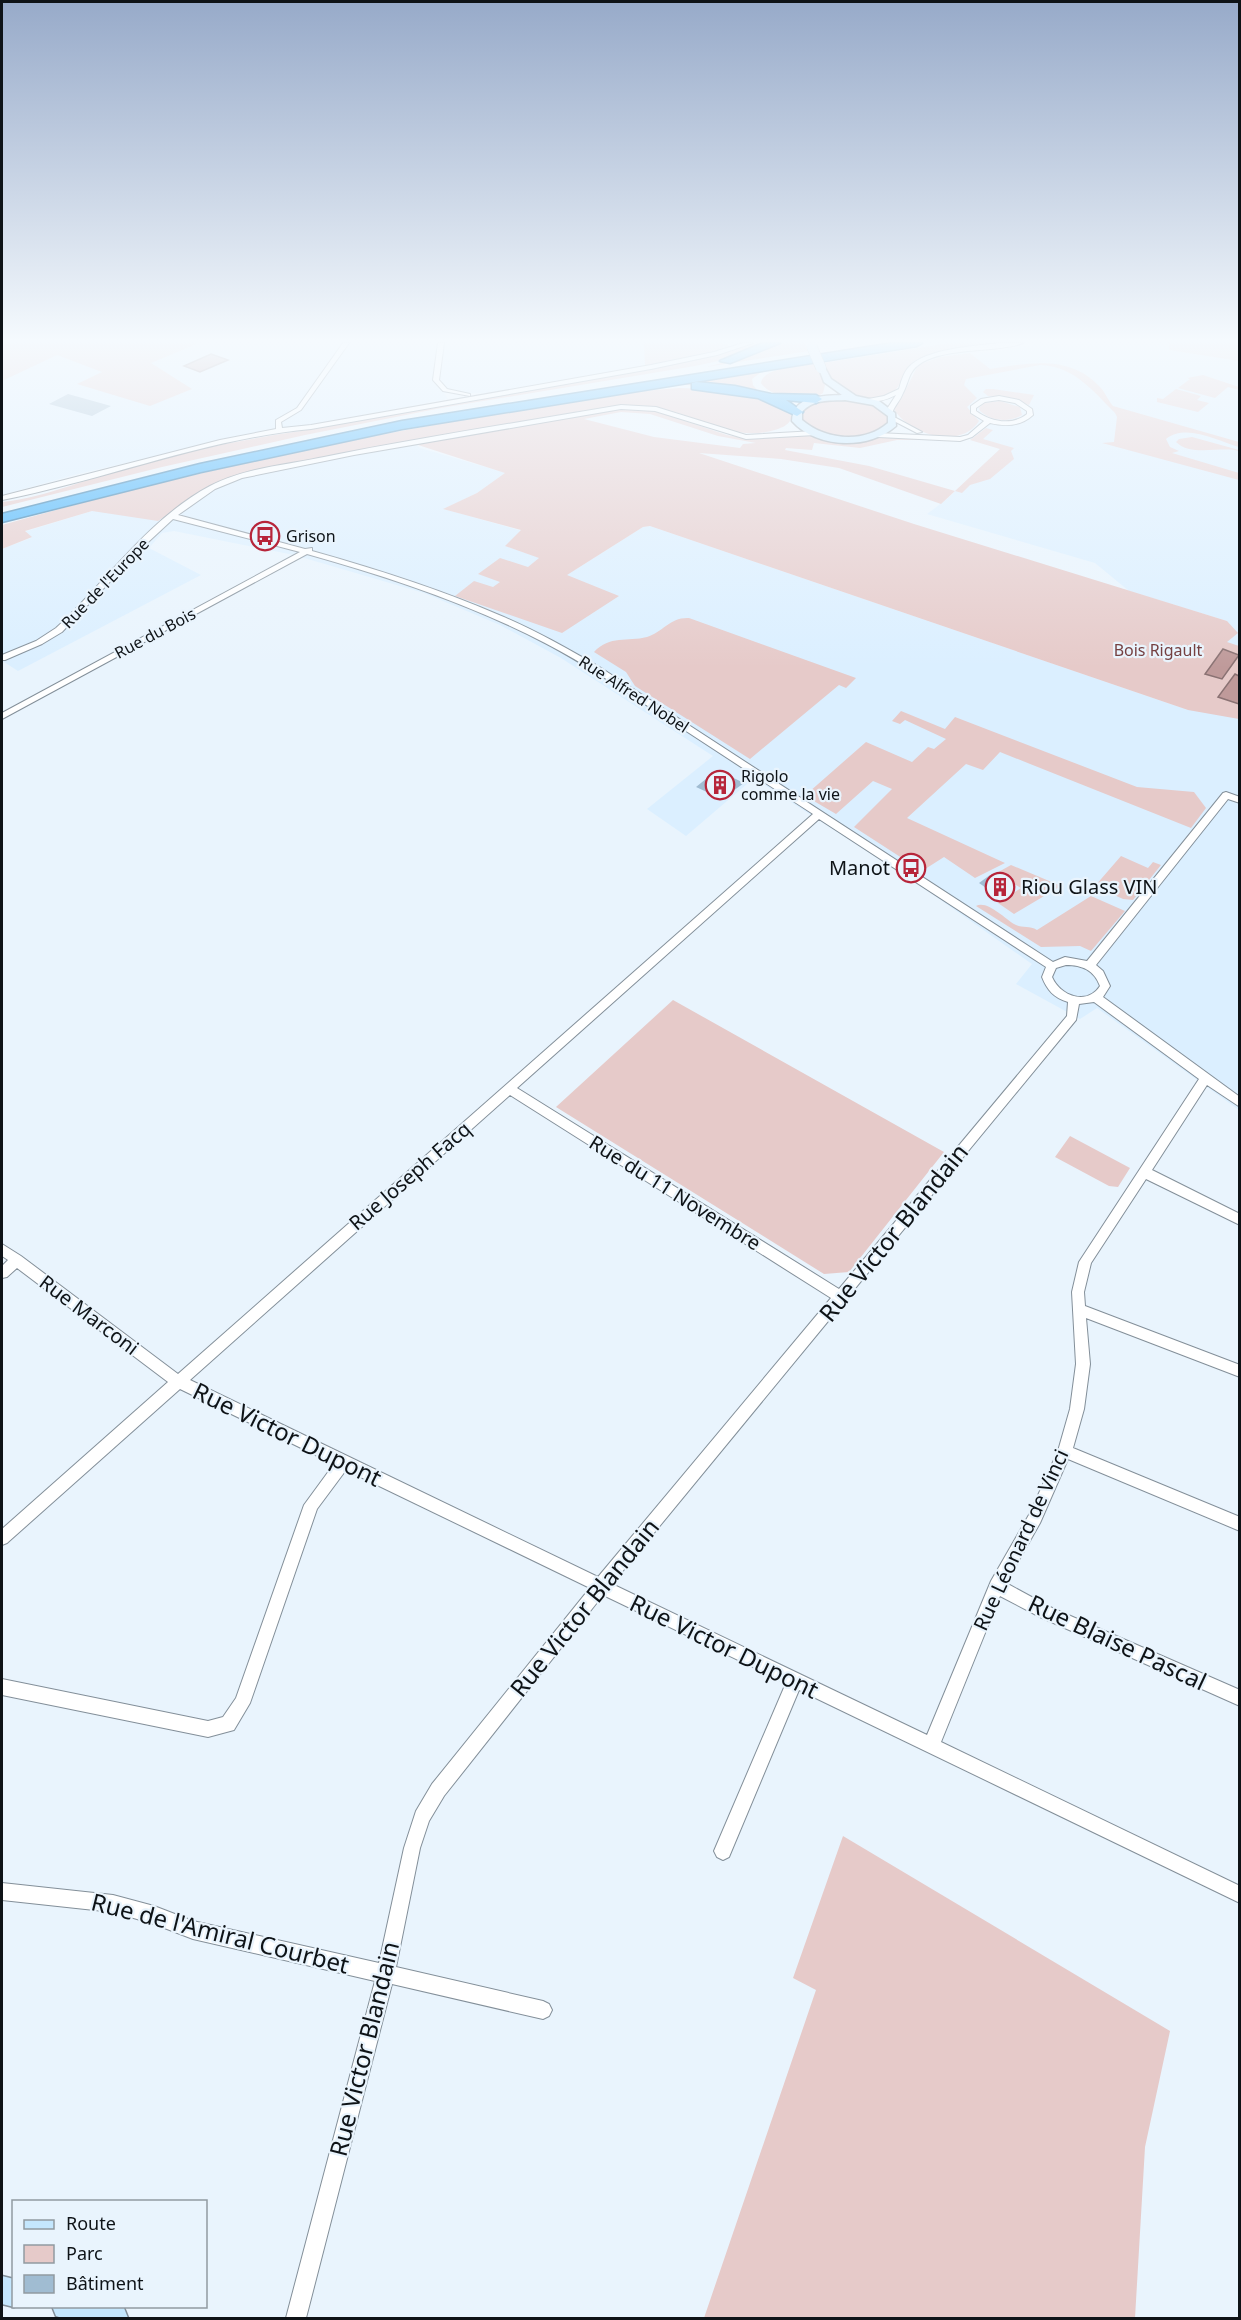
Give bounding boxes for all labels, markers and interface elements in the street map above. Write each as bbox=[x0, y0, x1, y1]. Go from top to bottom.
bus stop icon: Grison bbox=[249, 520, 281, 552]
place label: Grison bbox=[286, 525, 336, 547]
street label: Rue de l'Europe bbox=[56, 533, 154, 633]
street label: Rue du Bois bbox=[111, 602, 199, 664]
park label: Bois Rigault bbox=[1114, 639, 1203, 661]
street label: Rue Alfred Nobel bbox=[575, 650, 693, 738]
place label: Rigolo comme la vie bbox=[741, 765, 840, 805]
building icon: Rigolo comme la vie bbox=[704, 769, 736, 801]
bus stop icon: Manot bbox=[895, 852, 927, 884]
place label: Manot bbox=[829, 854, 890, 881]
building icon: Riou Glass VIN bbox=[984, 871, 1016, 903]
place label: Riou Glass VIN bbox=[1021, 873, 1158, 900]
street label: Rue Joseph Facq bbox=[343, 1115, 476, 1236]
street label: Rue du 11 Novembre bbox=[584, 1129, 766, 1256]
street label: Rue Victor Blandain bbox=[811, 1136, 975, 1328]
street label: Rue Marconi bbox=[34, 1268, 144, 1361]
street label: Rue Victor Dupont bbox=[188, 1374, 388, 1494]
street label: Rue Léonard de Vinci bbox=[967, 1445, 1074, 1635]
street label: Rue Victor Blandain bbox=[502, 1511, 666, 1703]
street label: Rue Victor Dupont bbox=[625, 1586, 825, 1706]
street label: Rue Blaise Pascal bbox=[1023, 1586, 1212, 1697]
street label: Rue de l'Amiral Courbet bbox=[88, 1885, 353, 1981]
street label: Rue Victor Blandain bbox=[321, 1938, 406, 2160]
legend bbox=[12, 2200, 207, 2308]
text: Route bbox=[66, 2211, 116, 2235]
text: Parc bbox=[66, 2241, 103, 2265]
text: Bâtiment bbox=[66, 2271, 144, 2295]

